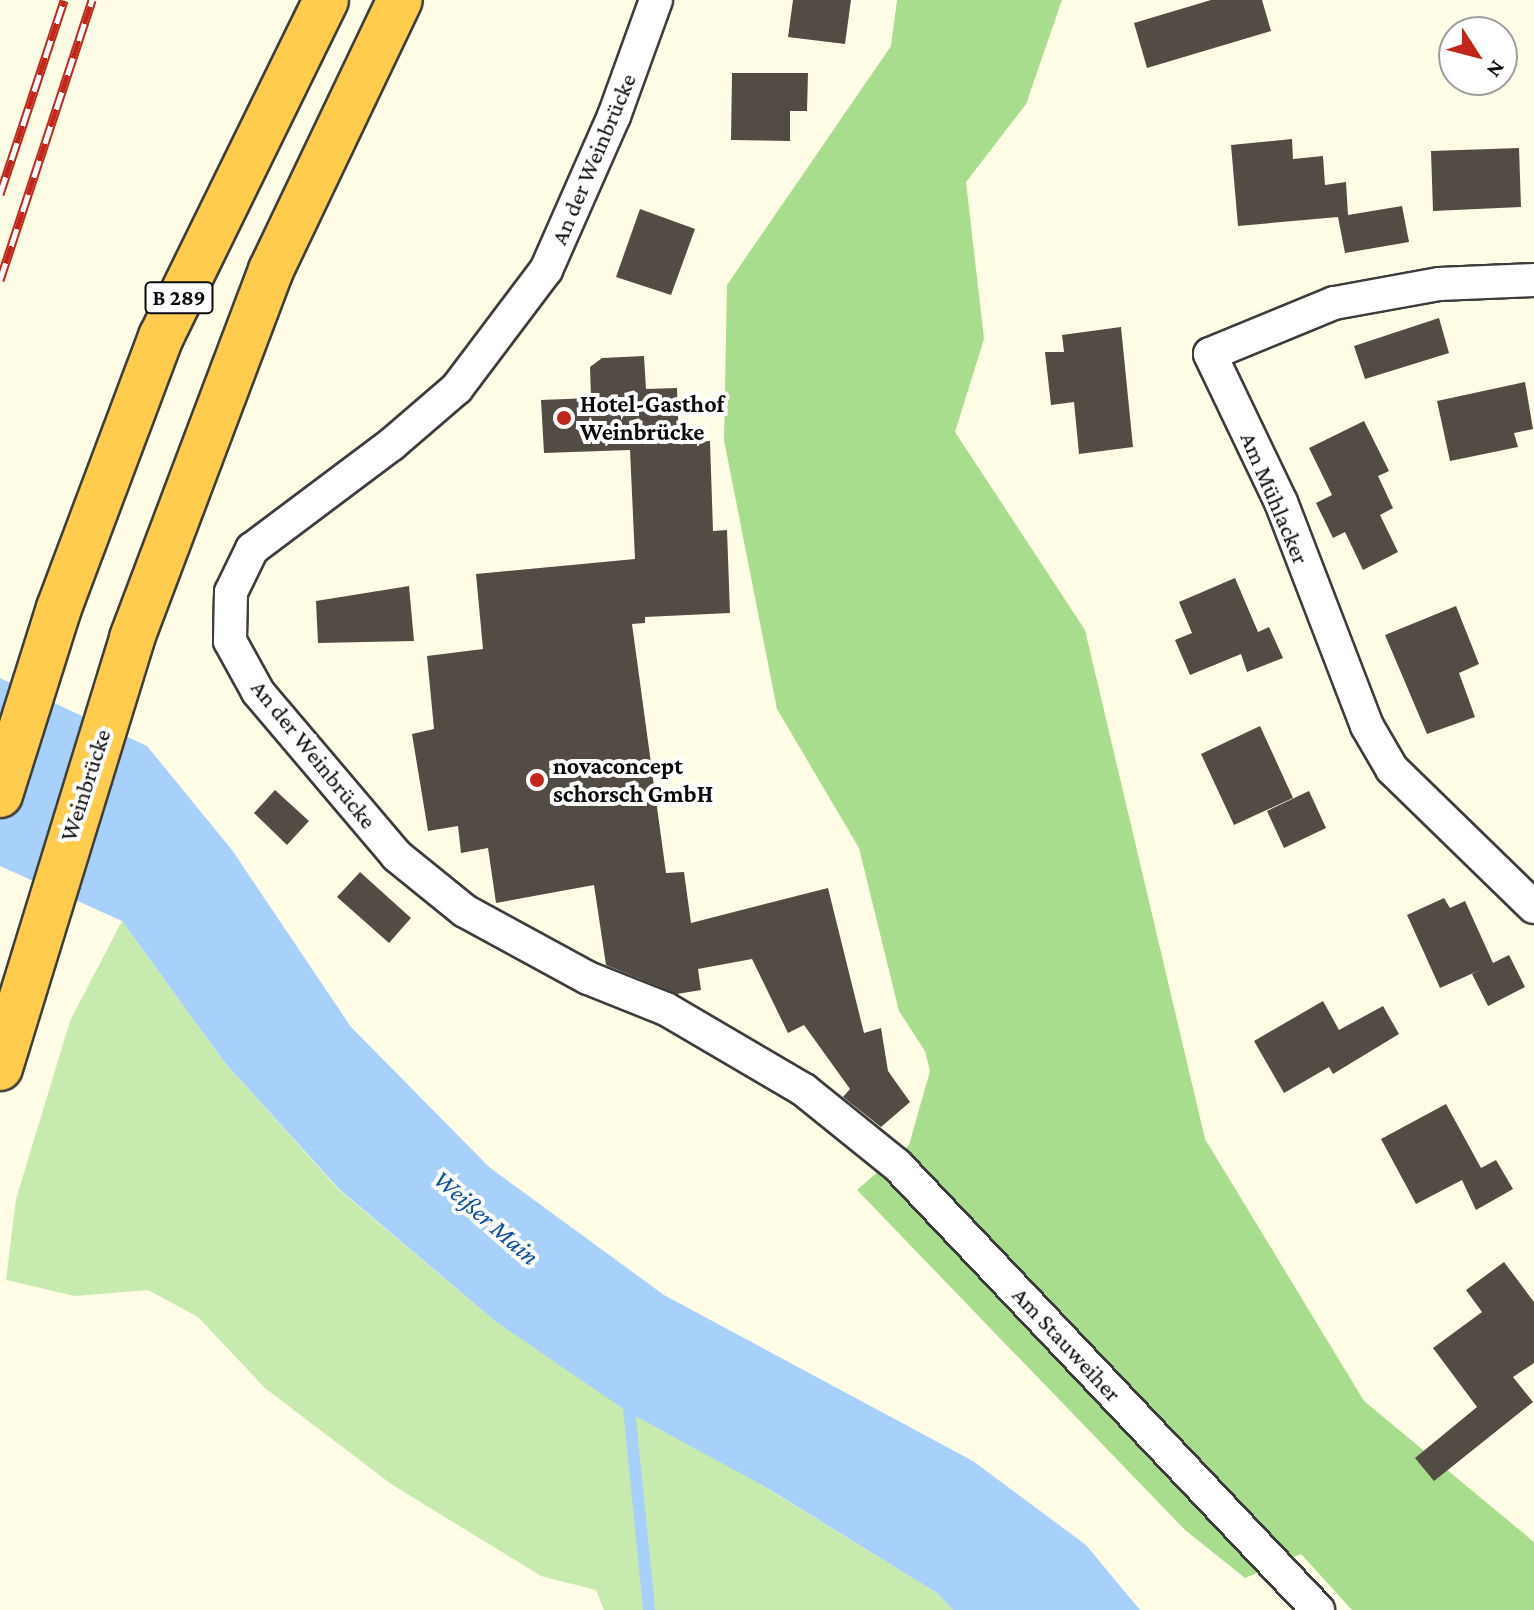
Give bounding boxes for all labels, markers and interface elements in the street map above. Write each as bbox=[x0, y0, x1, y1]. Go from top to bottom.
north arrow bbox=[1438, 16, 1518, 96]
text: N bbox=[1482, 56, 1511, 83]
street label: An der Weinbrücke bbox=[544, 69, 642, 249]
road number: B 289 bbox=[143, 280, 215, 316]
place label: Hotel-Gasthof Weinbrücke bbox=[580, 390, 724, 446]
marker: Hotel-Gasthof Weinbrücke bbox=[555, 409, 573, 427]
street label: Am Mühlacker bbox=[1234, 428, 1316, 568]
street label: An der Weinbrücke bbox=[245, 674, 383, 834]
street label: Weinbrücke bbox=[53, 725, 117, 845]
place label: novaconcept schorsch GmbH bbox=[553, 752, 713, 808]
marker: novaconcept schorsch GmbH bbox=[528, 771, 546, 789]
water label: Weißer Main bbox=[427, 1164, 545, 1272]
street label: Am Stauweiher bbox=[1006, 1281, 1128, 1407]

